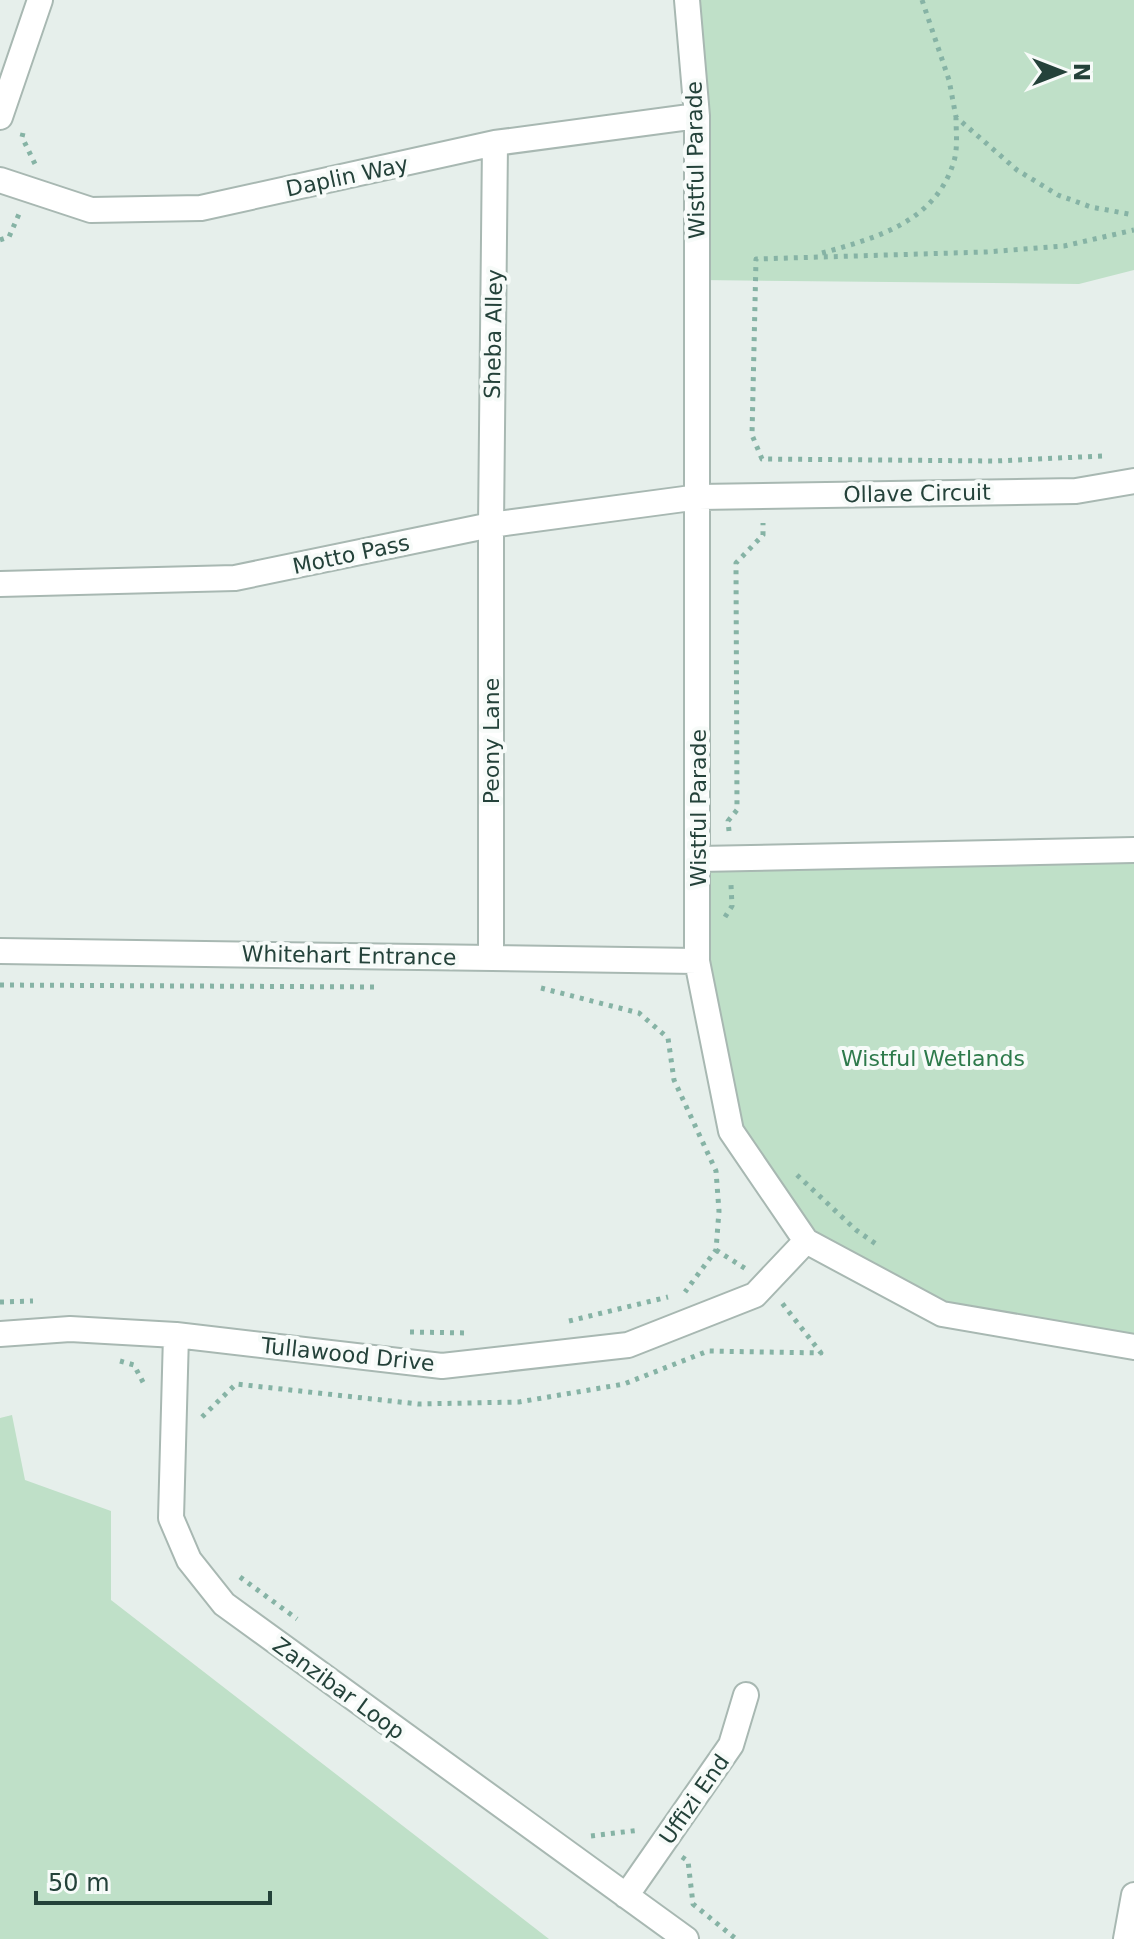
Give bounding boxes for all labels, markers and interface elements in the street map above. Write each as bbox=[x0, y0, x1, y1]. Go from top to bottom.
north arrow bbox=[1022, 32, 1102, 112]
text: N bbox=[1069, 63, 1094, 81]
street label: Wistful Parade bbox=[682, 81, 709, 239]
street label: Daplin Way bbox=[284, 151, 411, 202]
street label: Sheba Alley bbox=[480, 269, 507, 399]
street label: Ollave Circuit bbox=[843, 480, 991, 507]
street label: Motto Pass bbox=[290, 530, 412, 579]
street label: Peony Lane bbox=[479, 678, 504, 804]
street label: Wistful Parade bbox=[686, 729, 711, 887]
street label: Whitehart Entrance bbox=[241, 941, 457, 970]
park label: Wistful Wetlands bbox=[841, 1046, 1025, 1071]
street label: Tullawood Drive bbox=[259, 1333, 436, 1376]
street label: Zanzibar Loop bbox=[268, 1632, 409, 1744]
street label: Uffizi End bbox=[654, 1750, 734, 1849]
scale bar bbox=[36, 1855, 270, 1905]
text: 50 m bbox=[48, 1869, 110, 1897]

